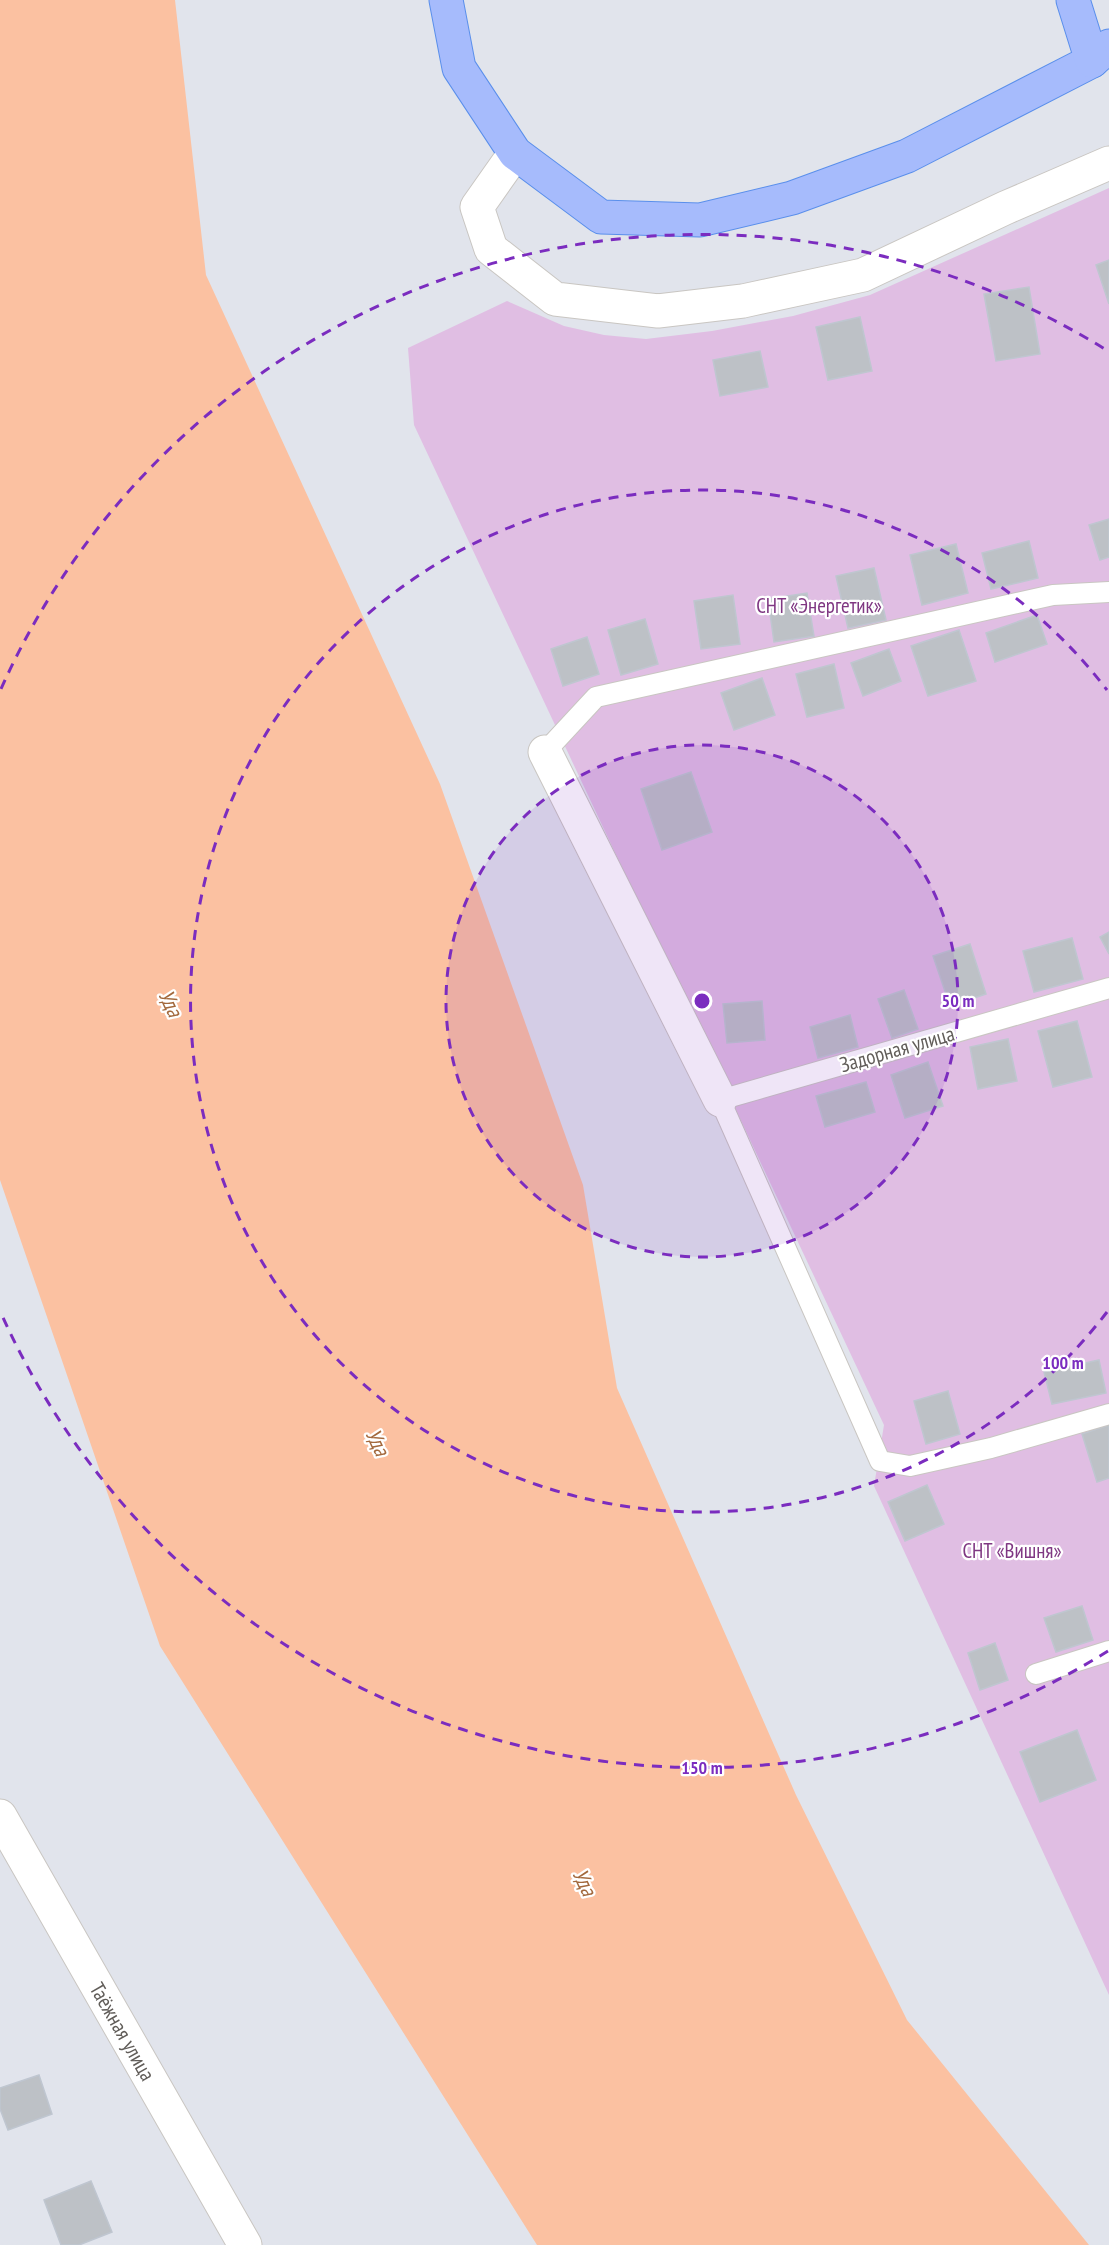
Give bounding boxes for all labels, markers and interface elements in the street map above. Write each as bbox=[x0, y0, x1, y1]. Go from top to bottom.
park label: СНТ «Энергетик» bbox=[756, 592, 882, 619]
water label: Уда bbox=[153, 985, 190, 1022]
text: 50 m bbox=[942, 989, 974, 1012]
centre of rings bbox=[692, 991, 712, 1011]
street label: Задорная улица bbox=[837, 1020, 957, 1078]
text: 100 m bbox=[1042, 1351, 1084, 1374]
water label: Уда bbox=[360, 1424, 397, 1461]
park label: СНТ «Вишня» bbox=[962, 1537, 1062, 1564]
text: 150 m bbox=[681, 1756, 723, 1779]
water label: Уда bbox=[567, 1864, 604, 1901]
street label: Таёжная улица bbox=[84, 1977, 162, 2085]

